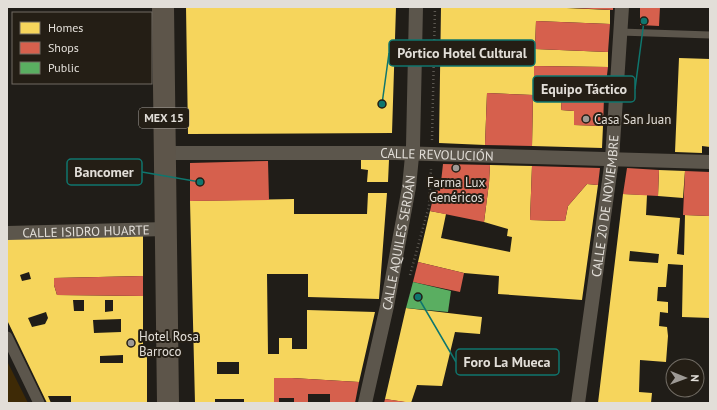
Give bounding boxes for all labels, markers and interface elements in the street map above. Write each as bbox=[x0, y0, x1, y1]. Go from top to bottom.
legend bbox=[12, 12, 152, 84]
text: Homes bbox=[48, 20, 83, 35]
text: Shops bbox=[48, 40, 79, 55]
callout: Pórtico Hotel Cultural bbox=[389, 40, 535, 66]
text: Pórtico Hotel Cultural bbox=[397, 44, 528, 62]
text: Public bbox=[48, 60, 80, 75]
callout: Equipo Táctico bbox=[533, 76, 635, 102]
text: Equipo Táctico bbox=[541, 80, 627, 98]
road number: MEX 15 bbox=[139, 108, 189, 128]
place label: Casa San Juan bbox=[594, 111, 671, 128]
marker: Casa San Juan bbox=[581, 114, 591, 124]
street label: CALLE 20 DE NOVIEMBRE bbox=[588, 134, 623, 278]
street label: CALLE REVOLUCIÓN bbox=[380, 145, 494, 165]
callout: Bancomer bbox=[67, 159, 142, 185]
text: Bancomer bbox=[74, 163, 134, 181]
marker: Farma Lux Genéricos bbox=[451, 163, 461, 173]
street label: CALLE AQUILES SERDÁN bbox=[378, 174, 419, 312]
place label: Farma Lux Genéricos bbox=[427, 174, 485, 206]
street label: CALLE ISIDRO HUARTE bbox=[22, 221, 150, 242]
place label: Hotel Rosa Barroco bbox=[139, 328, 199, 360]
marker: Hotel Rosa Barroco bbox=[126, 338, 136, 348]
callout: Foro La Mueca bbox=[456, 349, 559, 375]
text: Foro La Mueca bbox=[463, 353, 551, 371]
north arrow bbox=[665, 358, 705, 398]
text: N bbox=[688, 374, 702, 382]

